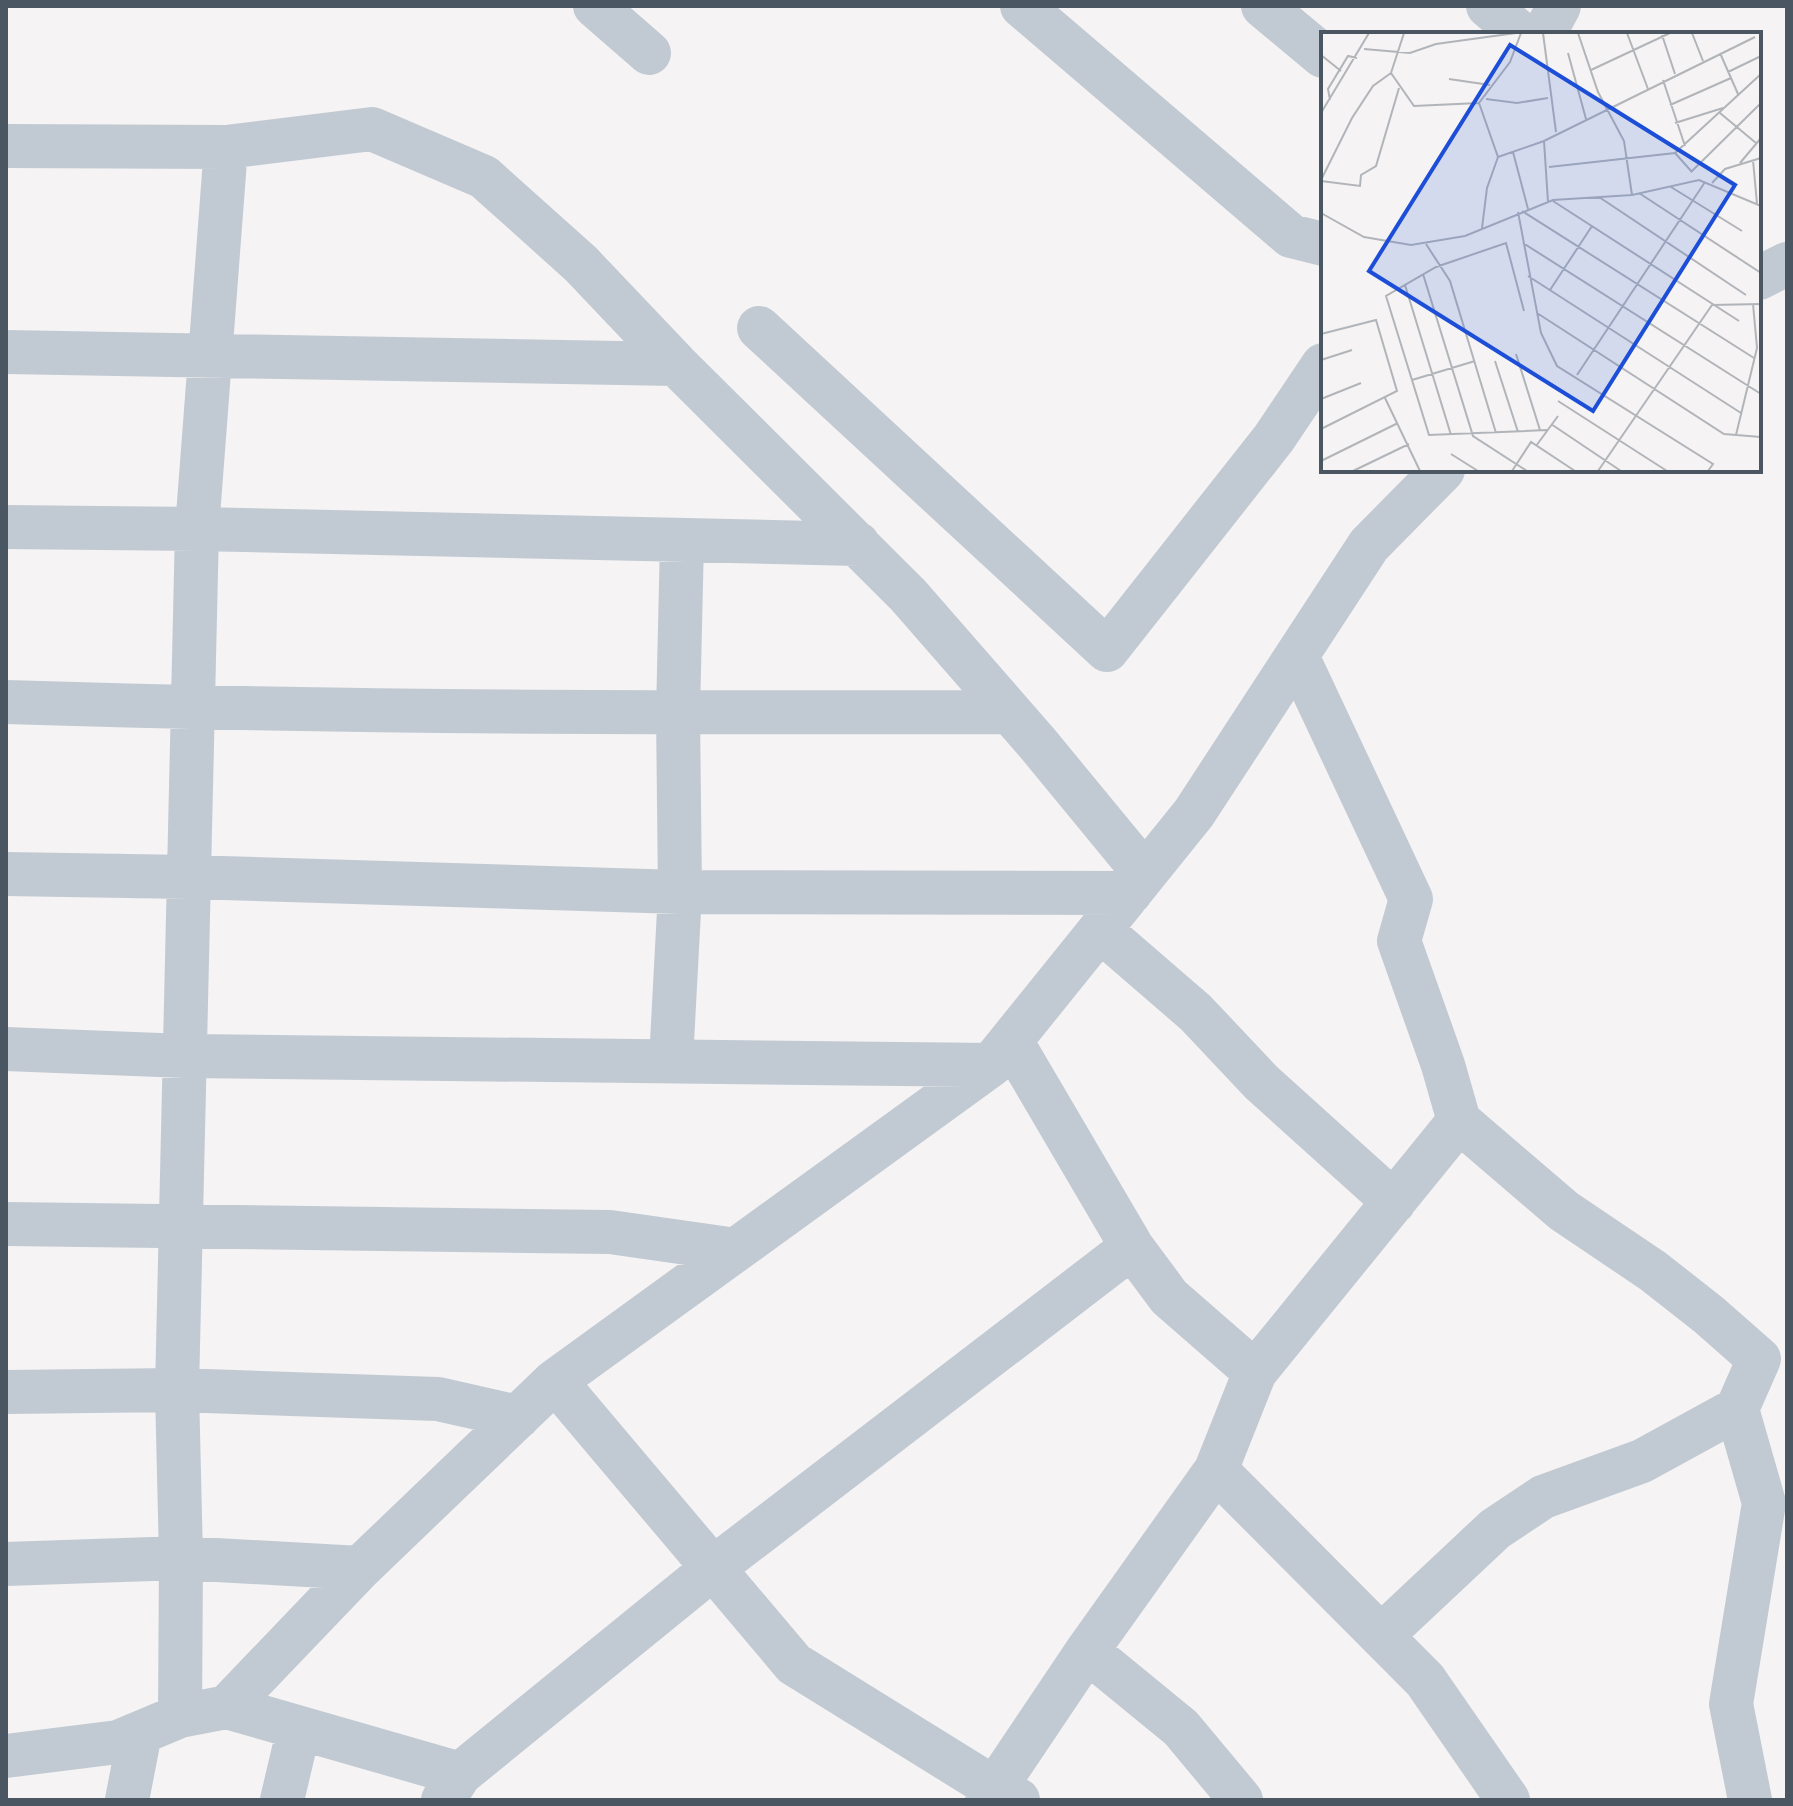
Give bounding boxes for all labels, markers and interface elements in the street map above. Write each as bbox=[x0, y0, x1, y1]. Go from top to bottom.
inset map bbox=[1321, 32, 1761, 472]

